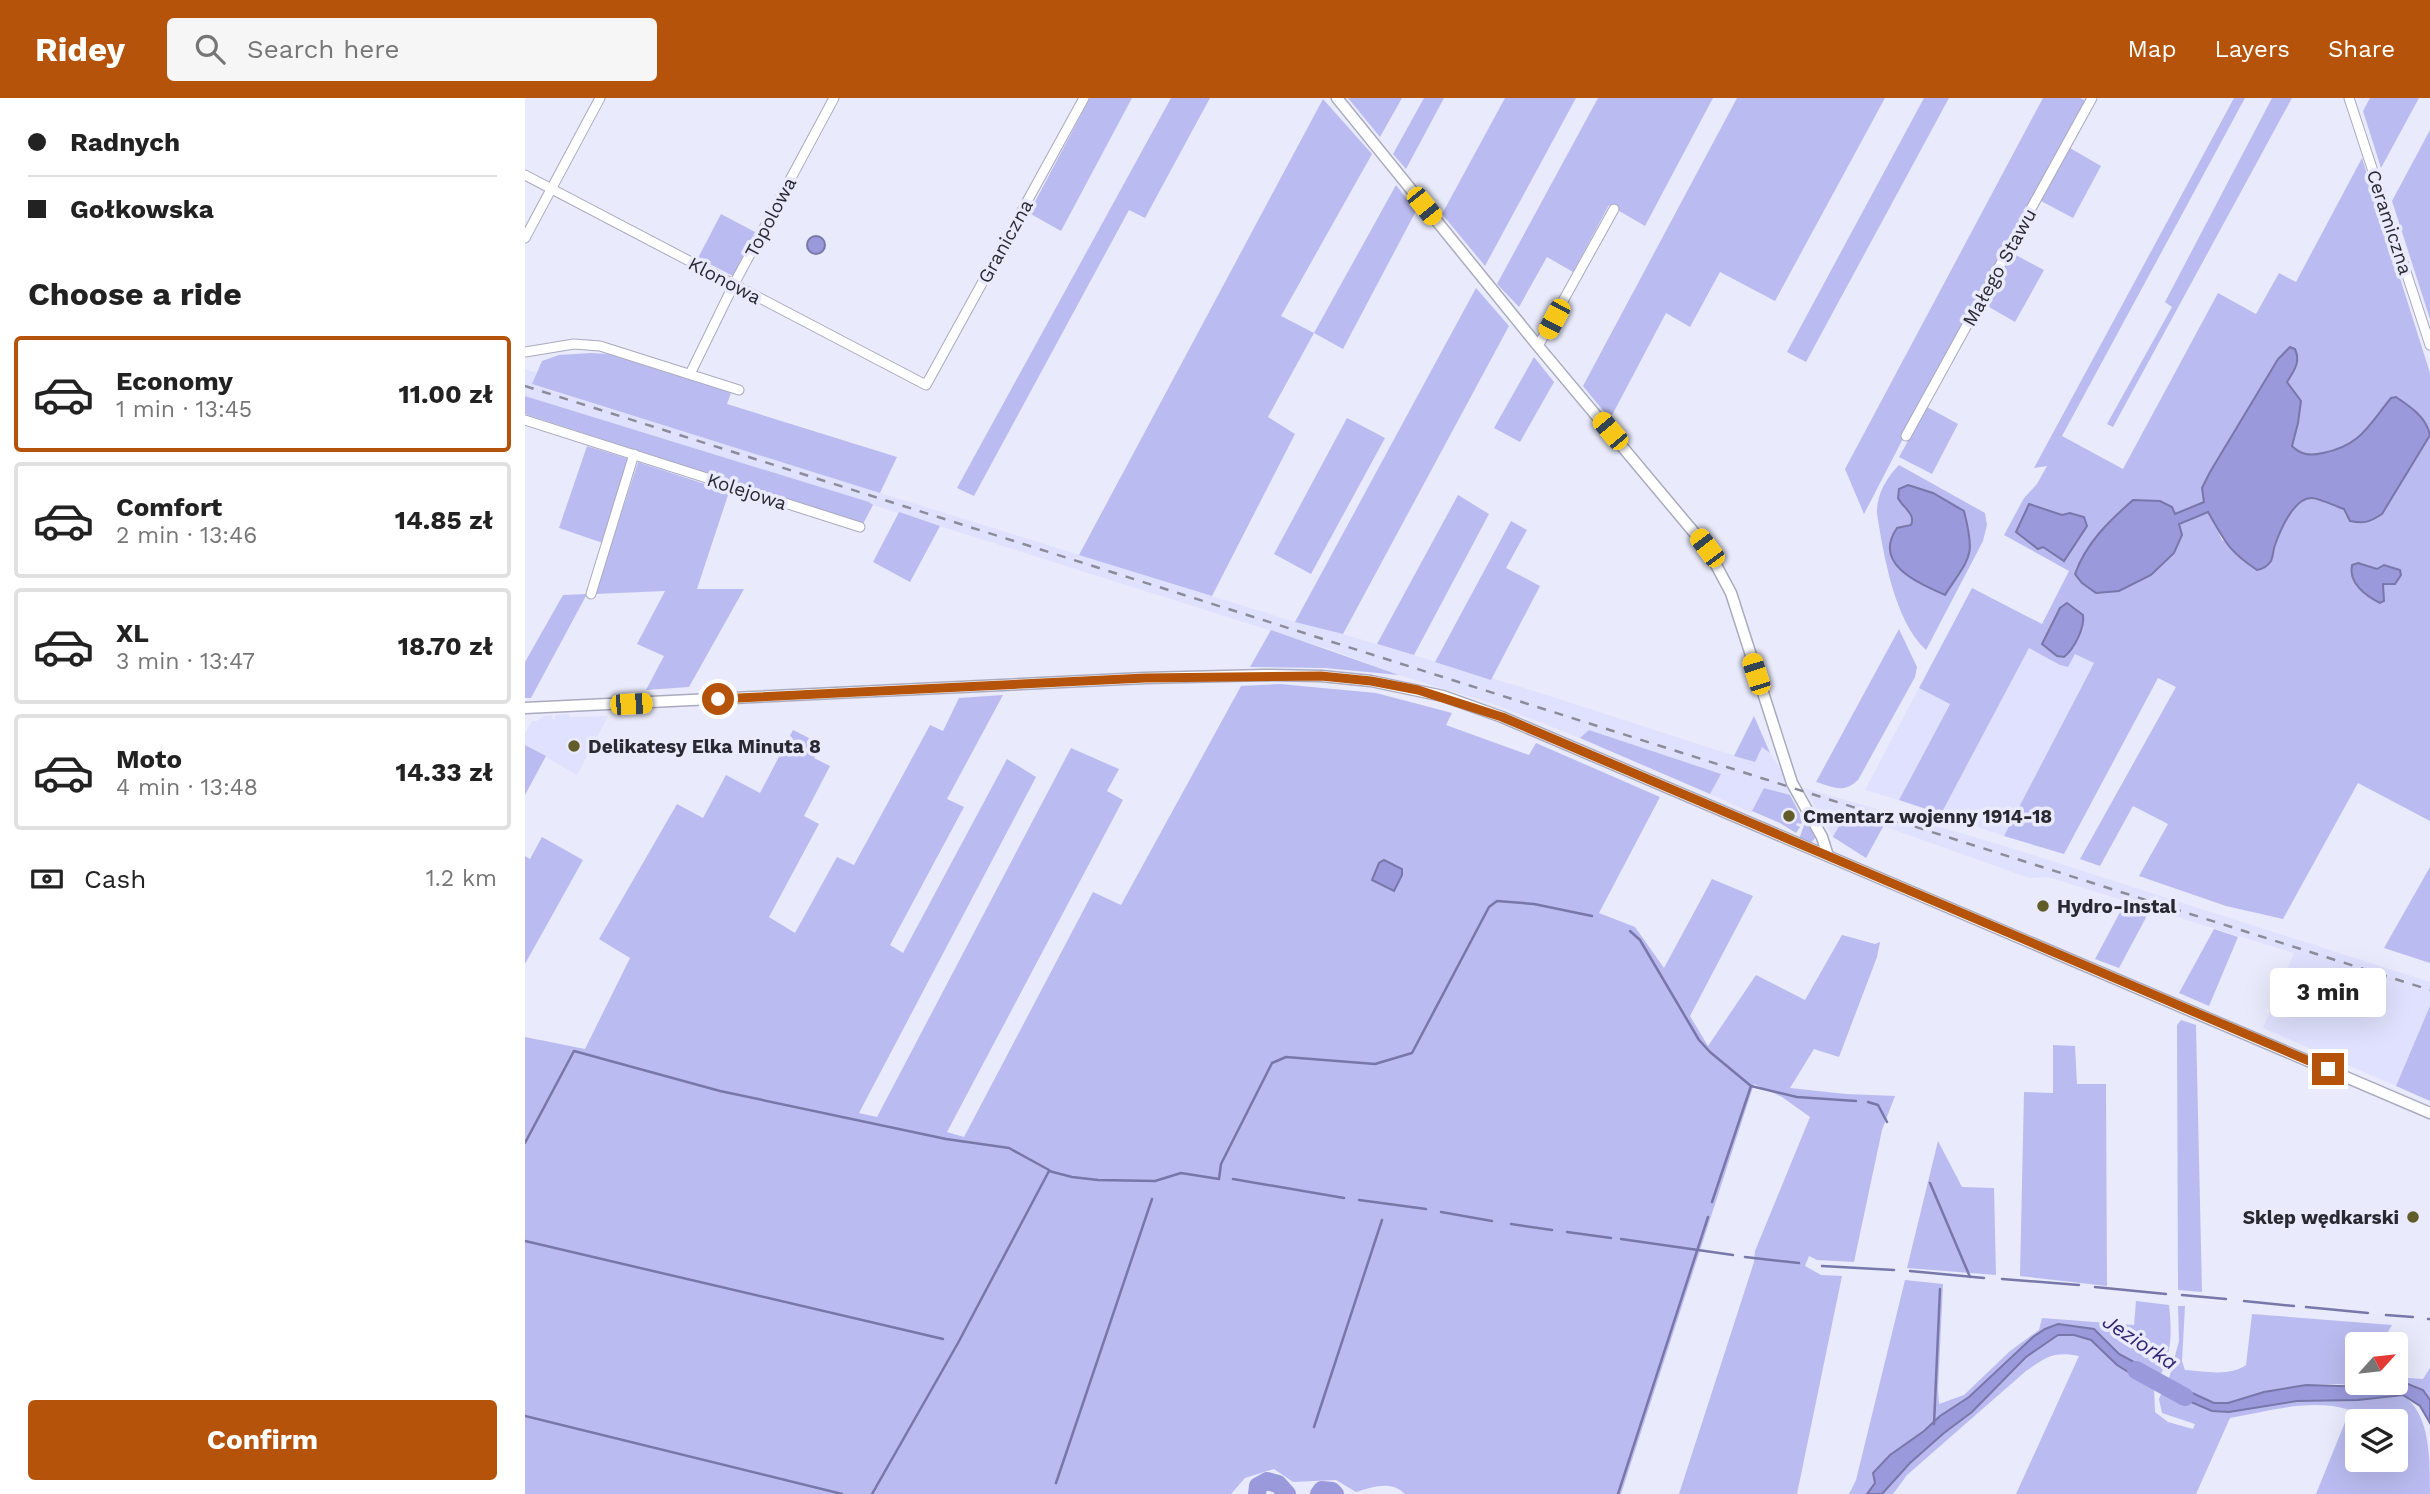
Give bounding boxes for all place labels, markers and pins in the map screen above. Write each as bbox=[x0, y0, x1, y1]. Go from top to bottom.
place label: Delikatesy Elka Minuta 8 bbox=[588, 735, 821, 758]
marker: Delikatesy Elka Minuta 8 bbox=[566, 738, 582, 754]
place label: Cmentarz wojenny 1914-18 bbox=[1803, 805, 2052, 828]
marker: Cmentarz wojenny 1914-18 bbox=[1781, 808, 1797, 824]
place label: Hydro-Instal bbox=[2057, 895, 2177, 918]
marker: Hydro-Instal bbox=[2035, 898, 2051, 914]
place label: Sklep wędkarski bbox=[2243, 1206, 2399, 1229]
marker: Sklep wędkarski bbox=[2405, 1209, 2421, 1225]

